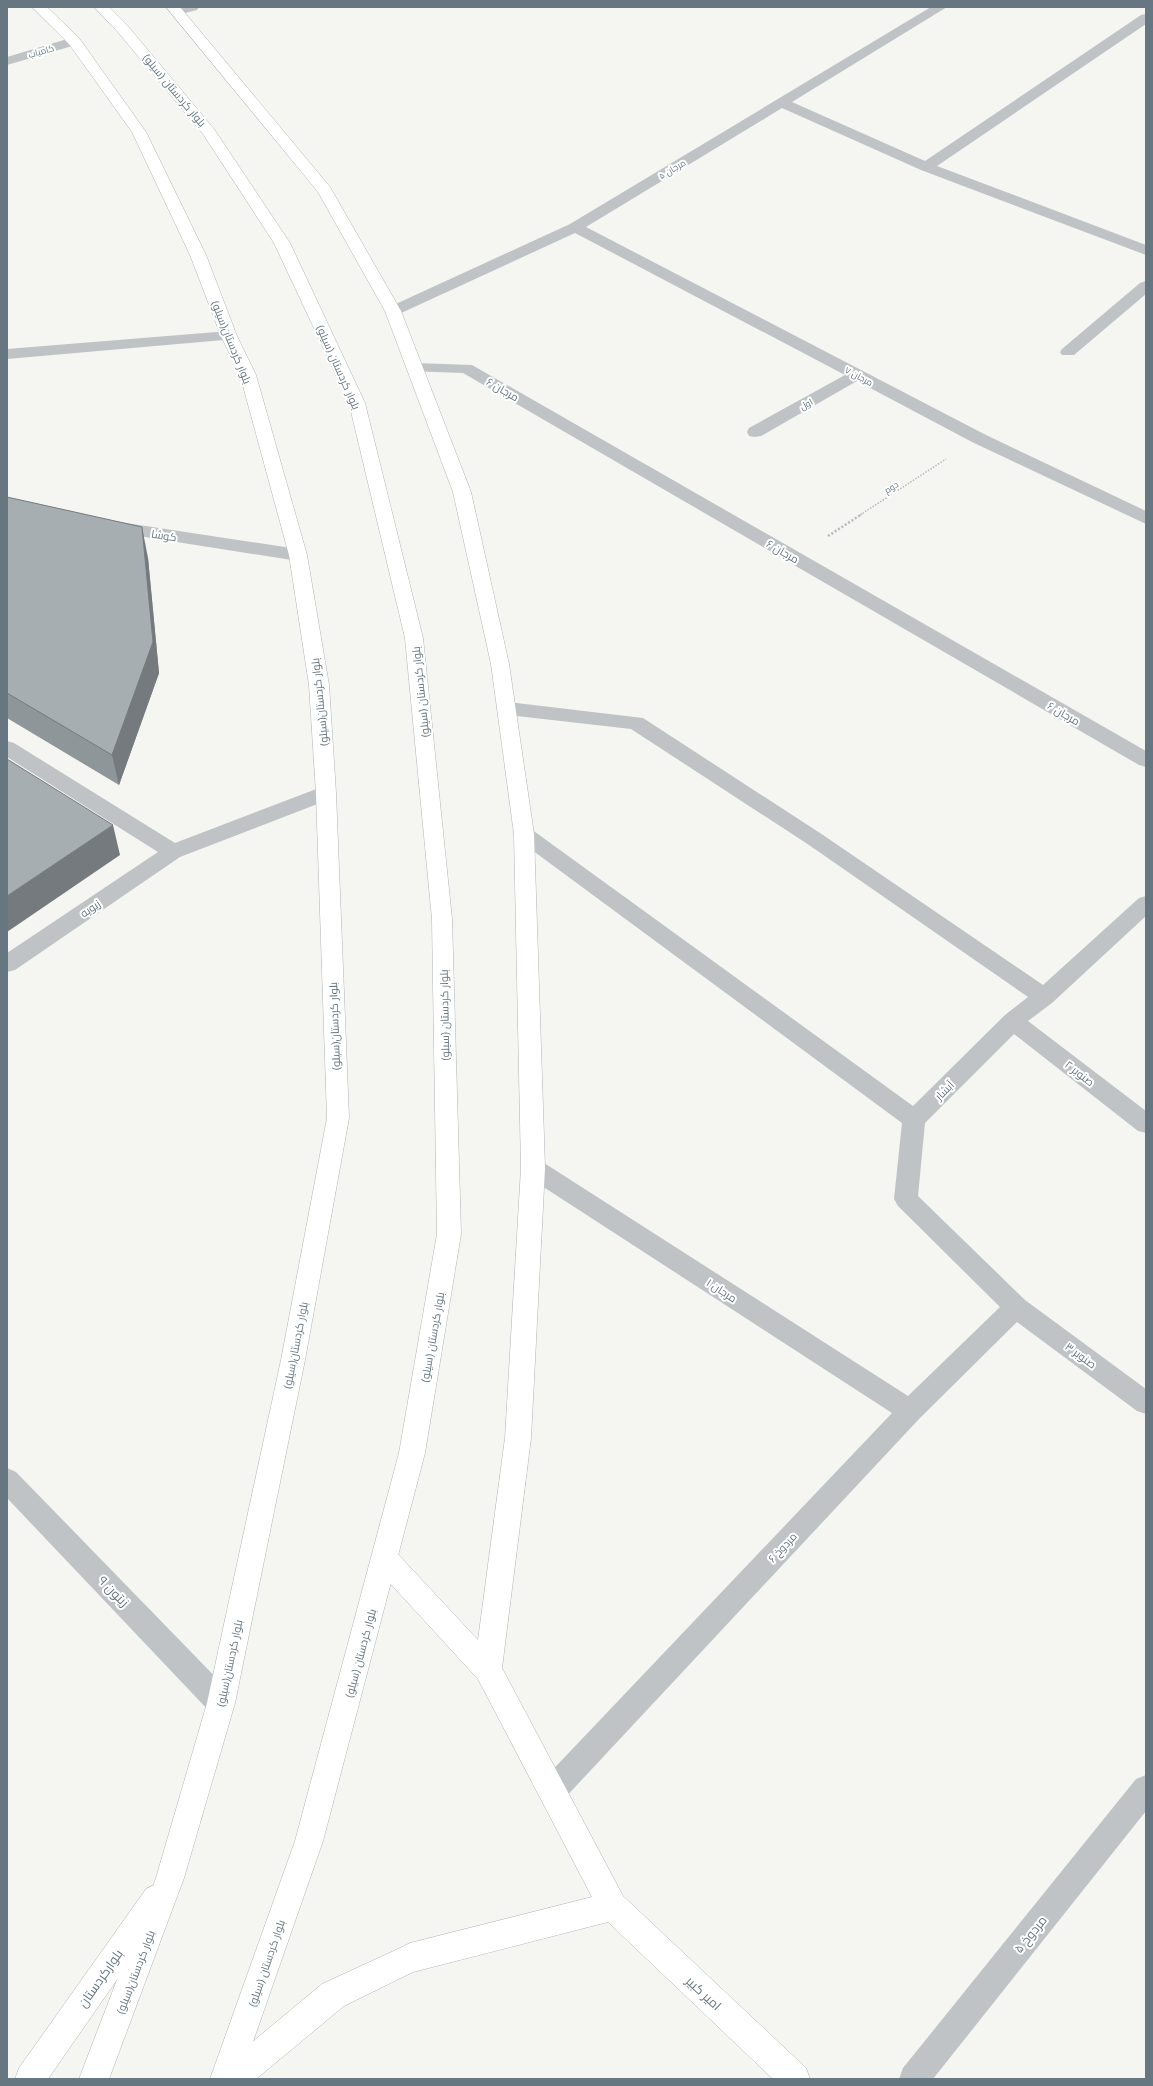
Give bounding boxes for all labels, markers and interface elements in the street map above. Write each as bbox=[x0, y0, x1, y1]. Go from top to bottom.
street label: کامیاب bbox=[26, 41, 56, 61]
street label: بلوار کردستان (سیلو) bbox=[140, 50, 210, 130]
street label: مرجان ۵ bbox=[656, 156, 688, 182]
street label: بلوار کردستان(سیلو) bbox=[209, 298, 256, 386]
street label: بلوار کردستان (سیلو) bbox=[314, 322, 364, 412]
street label: مرجان ۷ bbox=[843, 363, 876, 389]
street label: مرجان ۶ bbox=[484, 374, 522, 404]
street label: اول bbox=[797, 395, 815, 413]
street label: دوم bbox=[881, 477, 901, 497]
street label: کوشا bbox=[150, 526, 178, 544]
street label: مرجان ۶ bbox=[764, 536, 802, 566]
street label: بلوار کردستان (سیلو) bbox=[408, 646, 432, 738]
street label: بلوار کردستان(سیلو) bbox=[307, 657, 331, 747]
street label: مرجان ۶ bbox=[1045, 698, 1083, 728]
street label: زیویه bbox=[77, 896, 103, 920]
street label: بلوار کردستان (سیلو) bbox=[436, 969, 452, 1061]
street label: بلوار کردستان(سیلو) bbox=[325, 982, 343, 1070]
street label: صنوبر ۲ bbox=[1062, 1057, 1098, 1089]
street label: آبشار bbox=[930, 1077, 957, 1104]
street label: مرجان ۱ bbox=[704, 1275, 740, 1305]
street label: بلوار کردستان (سیلو) bbox=[417, 1291, 447, 1383]
street label: بلوار کردستان(سیلو) bbox=[279, 1300, 311, 1390]
street label: صنوبر ۳ bbox=[1062, 1339, 1100, 1371]
street label: مردوخ ۶ bbox=[764, 1529, 801, 1566]
street label: زیتون ۹ bbox=[95, 1571, 133, 1611]
street label: بلوار کردستان (سیلو) bbox=[341, 1607, 379, 1699]
street label: بلوار کردستان(سیلو) bbox=[212, 1618, 246, 1708]
street label: مردوخ ۵ bbox=[1009, 1911, 1051, 1957]
street label: بلوار کردستان (سیلو) bbox=[244, 1917, 288, 2009]
street label: بلوار کردستان(سیلو) bbox=[112, 1928, 158, 2016]
street label: بلوارکردستان bbox=[73, 1945, 127, 2011]
street label: امیر کبیر bbox=[682, 1971, 726, 2014]

